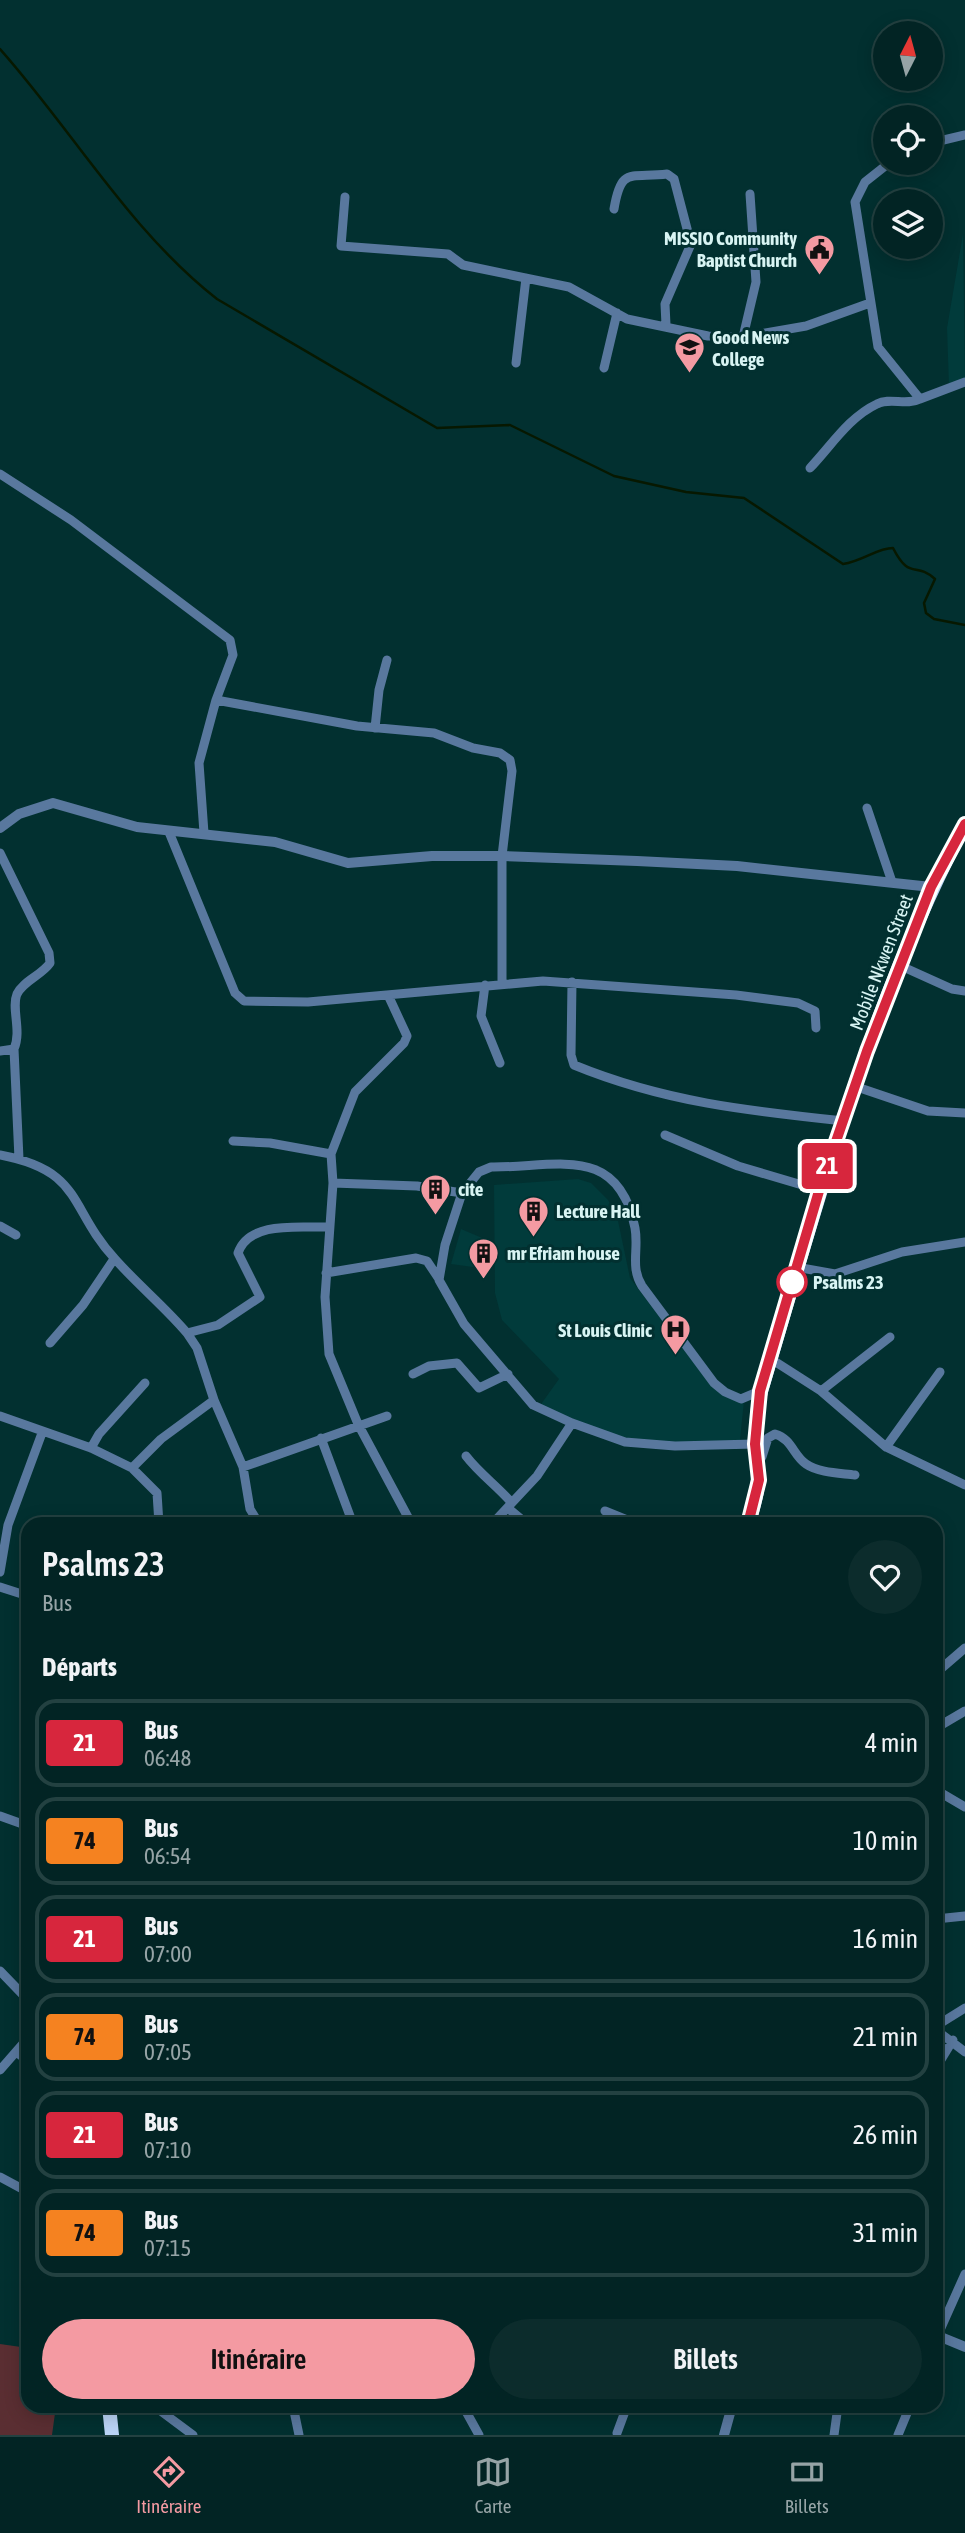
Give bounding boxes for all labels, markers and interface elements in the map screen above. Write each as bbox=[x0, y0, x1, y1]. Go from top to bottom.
north arrow bbox=[873, 21, 943, 91]
map controls bbox=[873, 21, 943, 259]
button: locate bbox=[873, 105, 943, 175]
button: layers bbox=[873, 189, 943, 259]
place label: MISSIO Community Baptist Church bbox=[664, 227, 797, 271]
public building icon: MISSIO Community Baptist Church bbox=[803, 232, 837, 276]
place label: Good News College bbox=[712, 326, 790, 370]
school or university icon: Good News College bbox=[672, 331, 706, 375]
street label: Mobile Nkwen Street bbox=[845, 891, 917, 1033]
line badge: 21 bbox=[796, 1143, 858, 1189]
text: 21 bbox=[816, 1152, 838, 1179]
building icon: cite bbox=[418, 1172, 452, 1216]
place label: cite bbox=[458, 1178, 484, 1200]
building icon: Lecture Hall bbox=[516, 1194, 550, 1238]
place label: Lecture Hall bbox=[556, 1200, 641, 1222]
building icon: mr Efriam house bbox=[467, 1236, 501, 1280]
place label: mr Efriam house bbox=[507, 1242, 620, 1264]
marker: Psalms 23 bbox=[777, 1267, 807, 1297]
place label: Psalms 23 bbox=[813, 1271, 884, 1293]
hospital icon: St Louis Clinic bbox=[658, 1313, 692, 1357]
place label: St Louis Clinic bbox=[558, 1319, 652, 1341]
button: heart bbox=[848, 1540, 922, 1614]
text: Psalms 23 bbox=[42, 1545, 165, 1583]
text: Bus bbox=[42, 1590, 72, 1616]
text: Départs bbox=[42, 1652, 117, 1682]
text: Bus bbox=[144, 1715, 178, 1745]
text: 4 min bbox=[865, 1728, 918, 1758]
text: 21 bbox=[73, 1729, 96, 1756]
text: 06:48 bbox=[144, 1745, 191, 1771]
text: Bus bbox=[144, 1813, 178, 1843]
text: 10 min bbox=[853, 1826, 918, 1856]
text: 74 bbox=[73, 1827, 96, 1854]
text: 06:54 bbox=[144, 1843, 191, 1869]
text: Bus bbox=[144, 1911, 178, 1941]
text: 16 min bbox=[853, 1924, 918, 1954]
text: 21 bbox=[73, 1925, 96, 1952]
text: 07:00 bbox=[144, 1941, 192, 1967]
text: Bus bbox=[144, 2009, 178, 2039]
text: 21 min bbox=[853, 2022, 918, 2052]
text: 74 bbox=[73, 2023, 96, 2050]
text: 07:05 bbox=[144, 2039, 192, 2065]
text: Bus bbox=[144, 2107, 178, 2137]
text: 26 min bbox=[853, 2120, 918, 2150]
text: 21 bbox=[73, 2121, 96, 2148]
text: 07:10 bbox=[144, 2137, 191, 2163]
text: Bus bbox=[144, 2205, 178, 2235]
text: 31 min bbox=[853, 2218, 918, 2248]
text: 74 bbox=[73, 2219, 96, 2246]
text: 07:15 bbox=[144, 2235, 191, 2261]
button: Itinéraire bbox=[42, 2319, 475, 2399]
button: Billets bbox=[489, 2319, 922, 2399]
tab: Itinéraire bbox=[136, 2453, 201, 2517]
tab: Carte bbox=[474, 2453, 512, 2517]
tab: Billets bbox=[785, 2453, 829, 2517]

